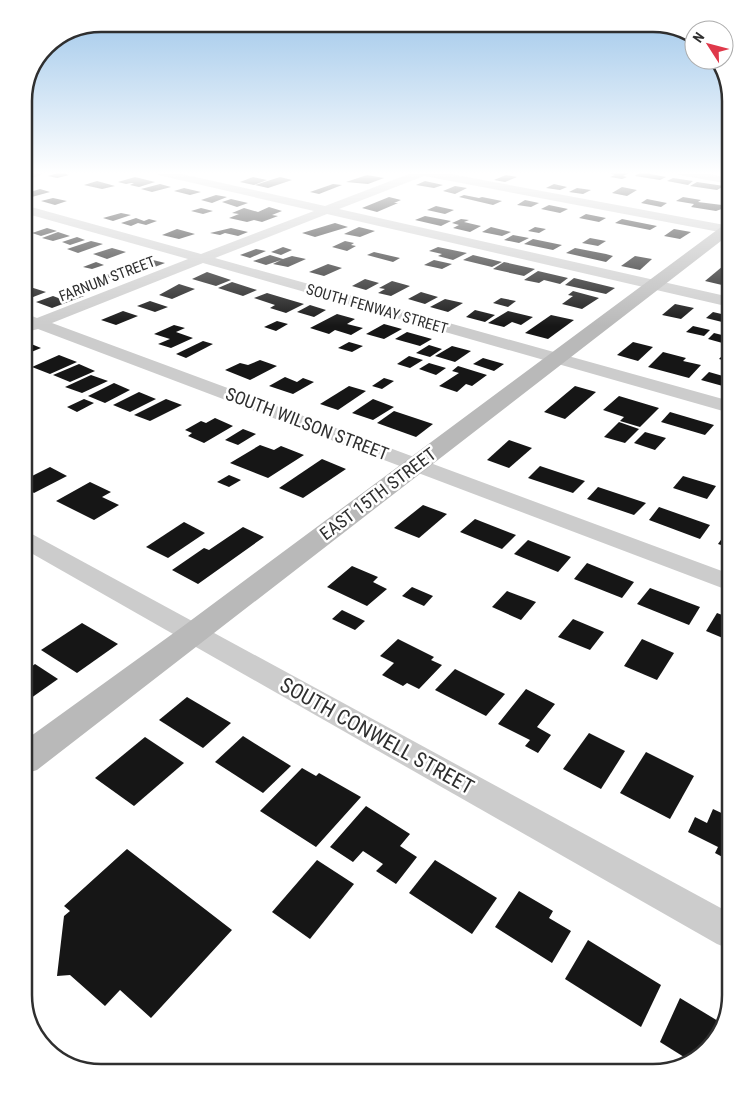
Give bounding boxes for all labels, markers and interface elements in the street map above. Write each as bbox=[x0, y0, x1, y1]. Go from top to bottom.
north arrow bbox=[684, 20, 734, 70]
text: N bbox=[689, 29, 707, 46]
street label: FARNUM STREET bbox=[56, 252, 158, 306]
street label: SOUTH FENWAY STREET bbox=[304, 280, 450, 338]
street label: SOUTH WILSON STREET bbox=[223, 383, 392, 464]
street label: EAST 15TH STREET bbox=[315, 443, 440, 544]
street label: SOUTH CONWELL STREET bbox=[276, 673, 478, 799]

